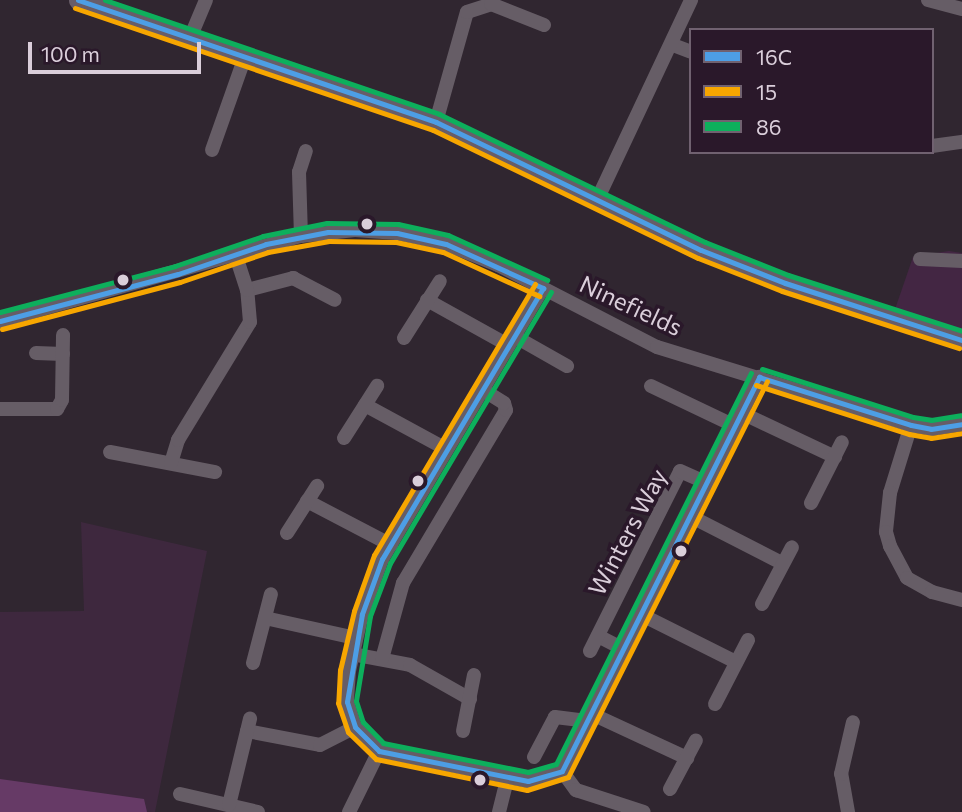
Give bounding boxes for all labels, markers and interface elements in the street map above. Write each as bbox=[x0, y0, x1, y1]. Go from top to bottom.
scale bar bbox=[32, 28, 205, 72]
legend bbox=[689, 28, 934, 154]
text: 100 m bbox=[41, 41, 100, 66]
text: 16C bbox=[756, 44, 792, 69]
text: 15 bbox=[756, 79, 777, 104]
text: 86 bbox=[756, 114, 782, 139]
unlabelled marker bbox=[360, 217, 374, 231]
street label: Ninefields bbox=[575, 269, 687, 341]
unlabelled marker bbox=[116, 273, 130, 287]
street label: Winters Way bbox=[582, 464, 672, 600]
unlabelled marker bbox=[411, 474, 425, 488]
unlabelled marker bbox=[674, 544, 688, 558]
unlabelled marker bbox=[473, 773, 487, 787]

